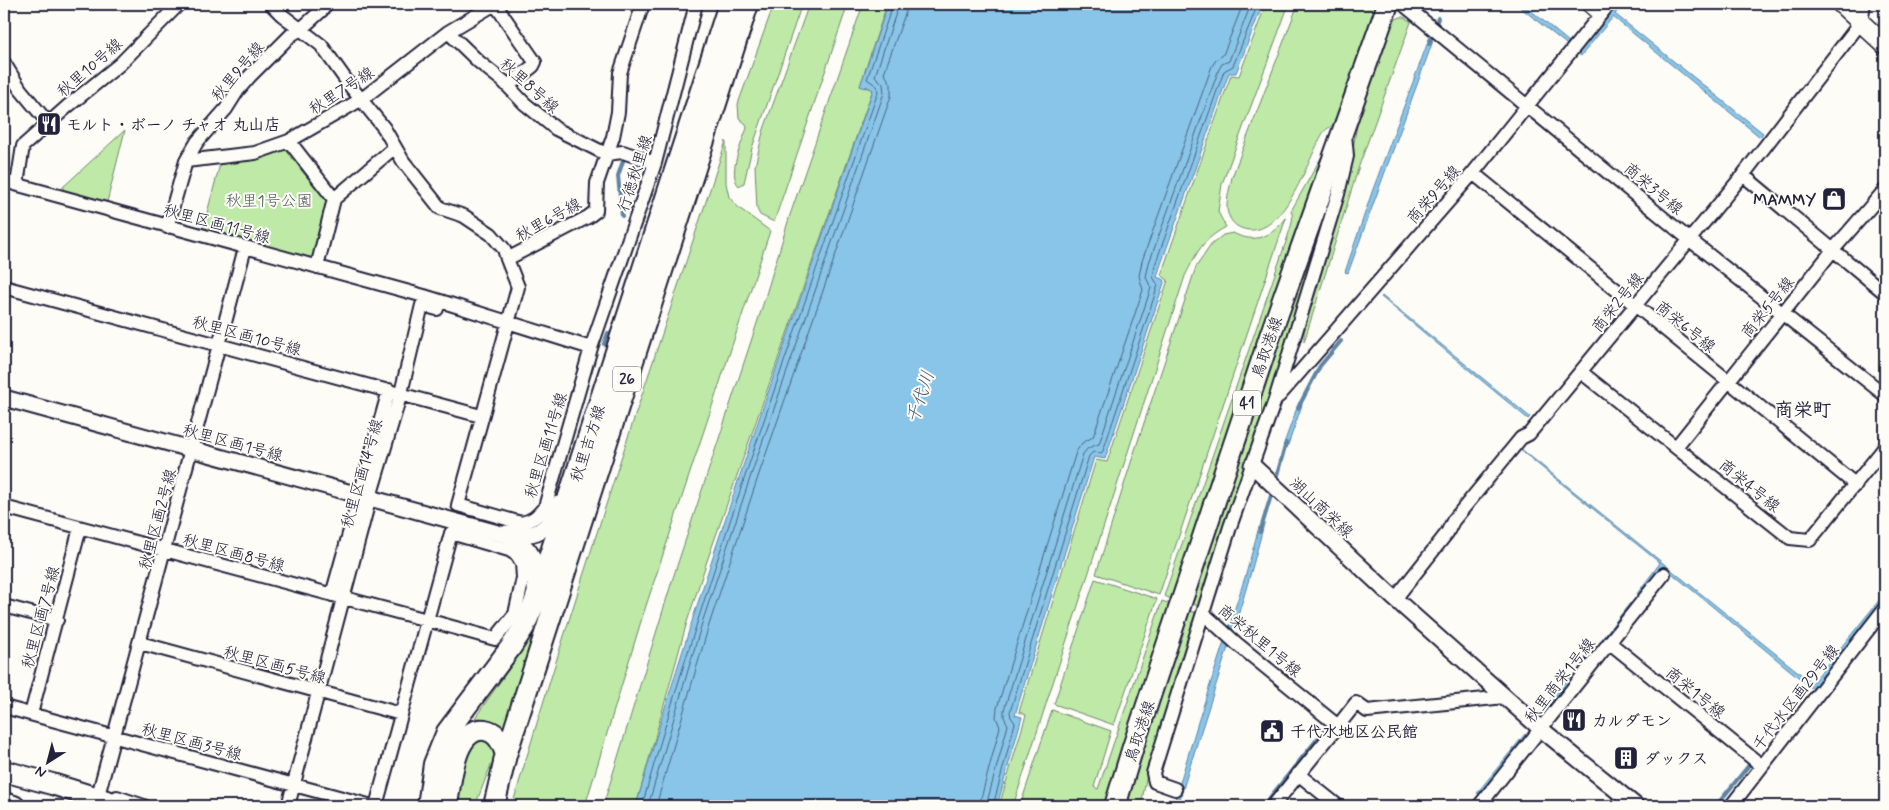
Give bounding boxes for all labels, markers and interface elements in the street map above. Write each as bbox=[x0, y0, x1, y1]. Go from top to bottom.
street label: 秋里10号線 bbox=[53, 34, 127, 102]
street label: 秋里9号線 bbox=[207, 38, 269, 106]
street label: 秋里8号線 bbox=[495, 54, 563, 118]
street label: 秋里7号線 bbox=[305, 62, 378, 120]
restaurant icon: モルト・ボーノ チャオ 丸山店 bbox=[36, 111, 62, 137]
place label: モルト・ボーノ チャオ 丸山店 bbox=[66, 115, 280, 136]
street label: 行徳秋里線 bbox=[613, 132, 658, 215]
street label: 商栄3号線 bbox=[1619, 158, 1687, 220]
street label: 商栄9号線 bbox=[1403, 161, 1466, 229]
shop icon: MAMMY bbox=[1821, 186, 1847, 212]
place label: MAMMY bbox=[1753, 190, 1817, 211]
park label: 秋里1号公園 bbox=[225, 191, 313, 212]
street label: 秋里6号線 bbox=[512, 194, 585, 247]
street label: 秋里区画11号線 bbox=[161, 200, 272, 249]
street label: 商栄2号線 bbox=[1587, 268, 1649, 337]
street label: 商栄5号線 bbox=[1737, 273, 1799, 343]
street label: 商栄6号線 bbox=[1650, 296, 1720, 358]
street label: 秋里区画10号線 bbox=[190, 312, 304, 361]
street label: 鳥取港線 bbox=[1247, 314, 1288, 381]
road number: 26 bbox=[613, 366, 641, 392]
water label: 千代川 bbox=[901, 368, 941, 427]
street label: 秋里区画11号線 bbox=[520, 390, 573, 501]
road number: 41 bbox=[1233, 390, 1261, 416]
district label: 商栄町 bbox=[1774, 398, 1832, 423]
street label: 秋里吉方線 bbox=[566, 402, 611, 485]
street label: 秋里区画14号線 bbox=[337, 416, 388, 531]
street label: 秋里区画1号線 bbox=[180, 420, 285, 467]
street label: 商栄4号線 bbox=[1714, 455, 1784, 517]
street label: 秋里区画2号線 bbox=[135, 467, 182, 572]
street label: 湖山商栄線 bbox=[1285, 473, 1357, 543]
street label: 秋里区画8号線 bbox=[180, 530, 287, 577]
street label: 秋里区画7号線 bbox=[18, 564, 65, 671]
street label: 商栄秋里1号線 bbox=[1213, 600, 1305, 682]
street label: 秋里商栄1号線 bbox=[1520, 634, 1600, 728]
street label: 千代水区画29号線 bbox=[1748, 640, 1844, 755]
street label: 秋里区画5号線 bbox=[221, 642, 328, 689]
street label: 商栄1号線 bbox=[1661, 663, 1729, 724]
street label: 鳥取港線 bbox=[1121, 698, 1160, 765]
restaurant icon: カルダモン bbox=[1561, 707, 1587, 733]
place label: カルダモン bbox=[1592, 711, 1672, 732]
public building icon: 千代水地区公民館 bbox=[1259, 718, 1285, 744]
street label: 秋里区画3号線 bbox=[139, 719, 244, 766]
place label: 千代水地区公民館 bbox=[1290, 722, 1418, 743]
north arrow bbox=[22, 738, 72, 788]
building icon: ダックス bbox=[1613, 745, 1639, 771]
place label: ダックス bbox=[1644, 749, 1708, 770]
text: N bbox=[32, 762, 50, 782]

